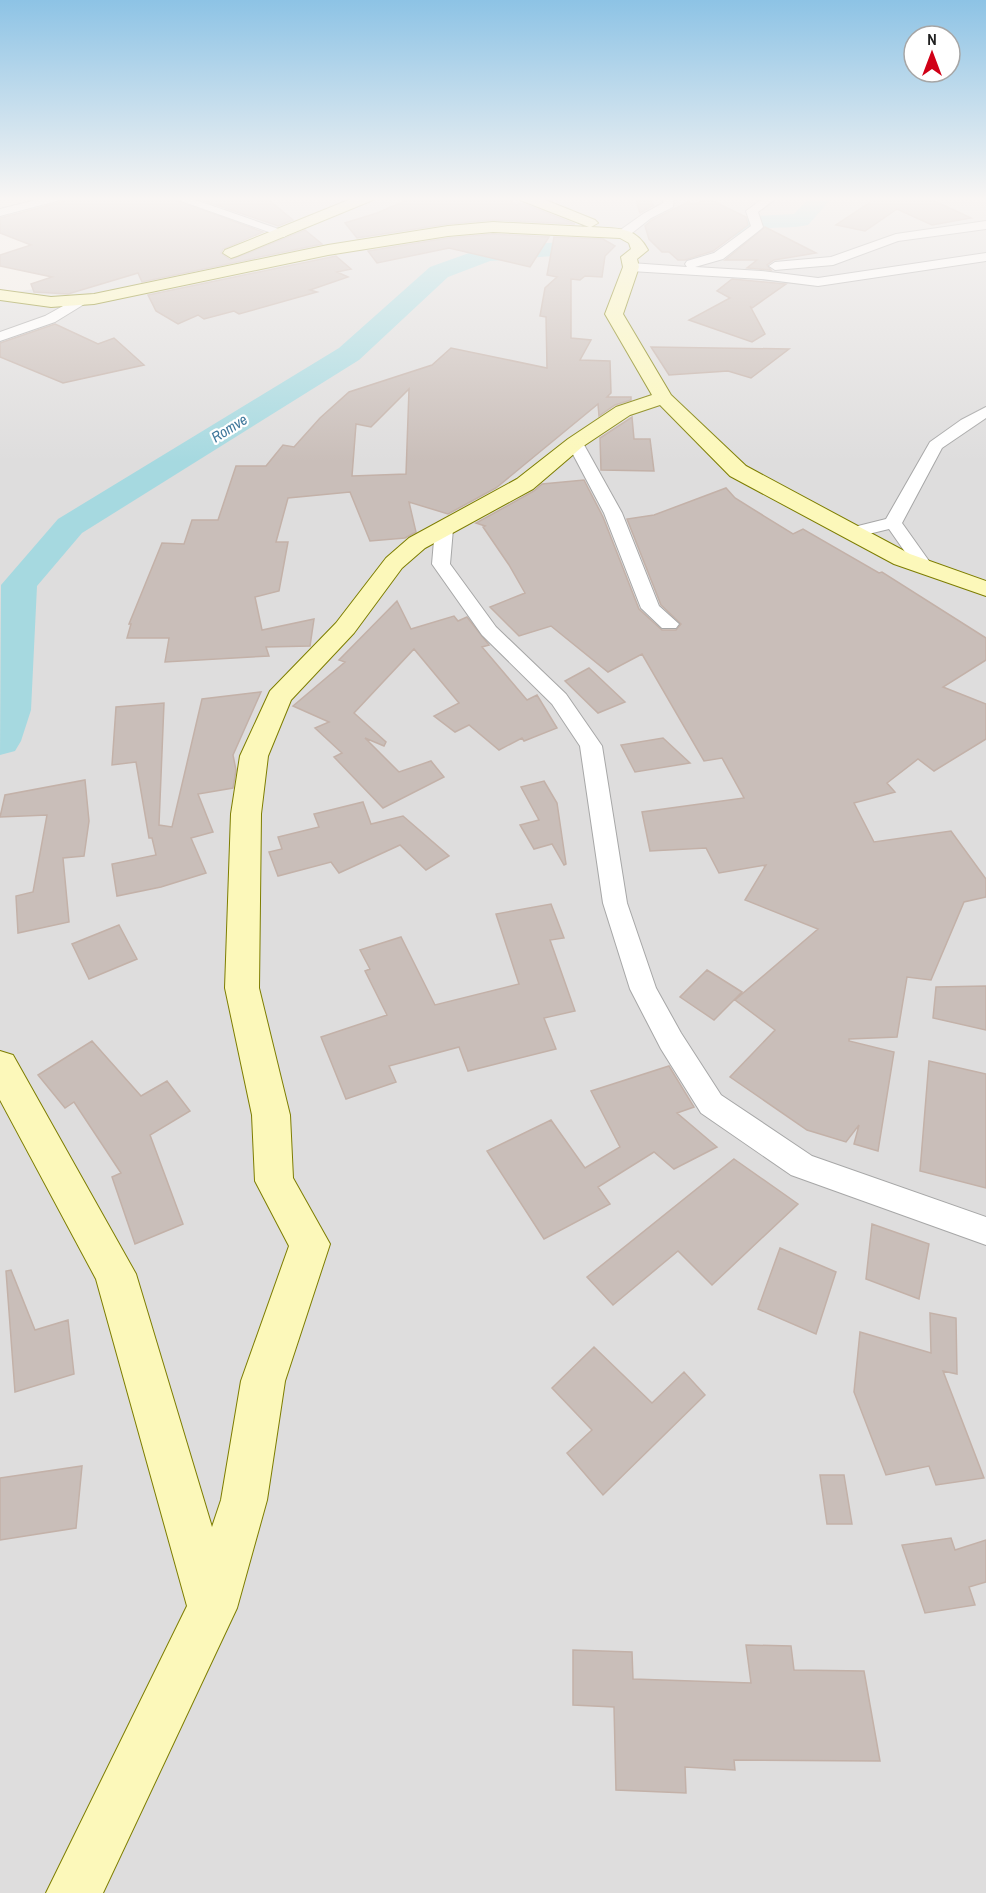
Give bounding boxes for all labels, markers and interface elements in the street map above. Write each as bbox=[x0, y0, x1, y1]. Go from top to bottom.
north arrow bbox=[902, 24, 962, 84]
text: N bbox=[927, 28, 937, 50]
water label: Romve bbox=[207, 409, 251, 447]

